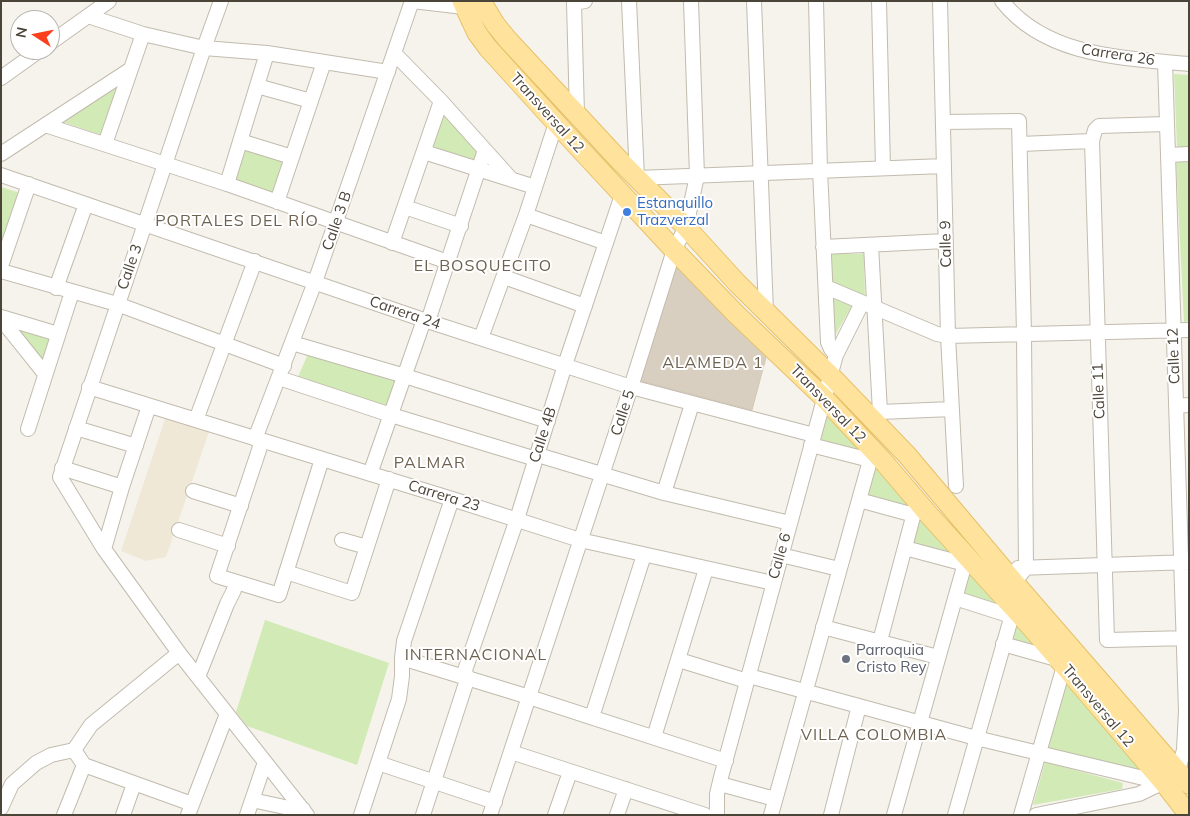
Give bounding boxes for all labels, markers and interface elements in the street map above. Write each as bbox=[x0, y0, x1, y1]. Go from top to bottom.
north arrow bbox=[10, 10, 60, 60]
text: N bbox=[11, 25, 31, 39]
street label: Carrera 26 bbox=[1080, 40, 1156, 70]
street label: Transversal 12 bbox=[506, 69, 588, 157]
street label: Calle 3 B bbox=[319, 189, 355, 253]
place label: Estanquillo Trazverzal bbox=[637, 194, 713, 229]
marker: Estanquillo Trazverzal bbox=[621, 206, 633, 218]
district label: PORTALES DEL RÍO bbox=[153, 211, 321, 231]
street label: Calle 9 bbox=[937, 220, 955, 268]
street label: Calle 3 bbox=[114, 242, 146, 292]
district label: EL BOSQUECITO bbox=[412, 256, 554, 276]
street label: Carrera 24 bbox=[367, 292, 443, 334]
street label: Calle 12 bbox=[1164, 328, 1184, 384]
district label: ALAMEDA 1 bbox=[661, 353, 765, 373]
street label: Transversal 12 bbox=[786, 361, 870, 447]
street label: Calle 11 bbox=[1089, 363, 1109, 419]
street label: Calle 5 bbox=[607, 388, 639, 438]
street label: Calle 4B bbox=[526, 405, 560, 465]
district label: PALMAR bbox=[393, 453, 467, 473]
street label: Carrera 23 bbox=[406, 477, 482, 515]
street label: Calle 6 bbox=[765, 531, 795, 581]
place label: Parroquia Cristo Rey bbox=[856, 641, 927, 676]
district label: INTERNACIONAL bbox=[403, 645, 549, 665]
marker: Parroquia Cristo Rey bbox=[840, 653, 852, 665]
street label: Transversal 12 bbox=[1058, 661, 1138, 751]
district label: VILLA COLOMBIA bbox=[799, 725, 949, 745]

